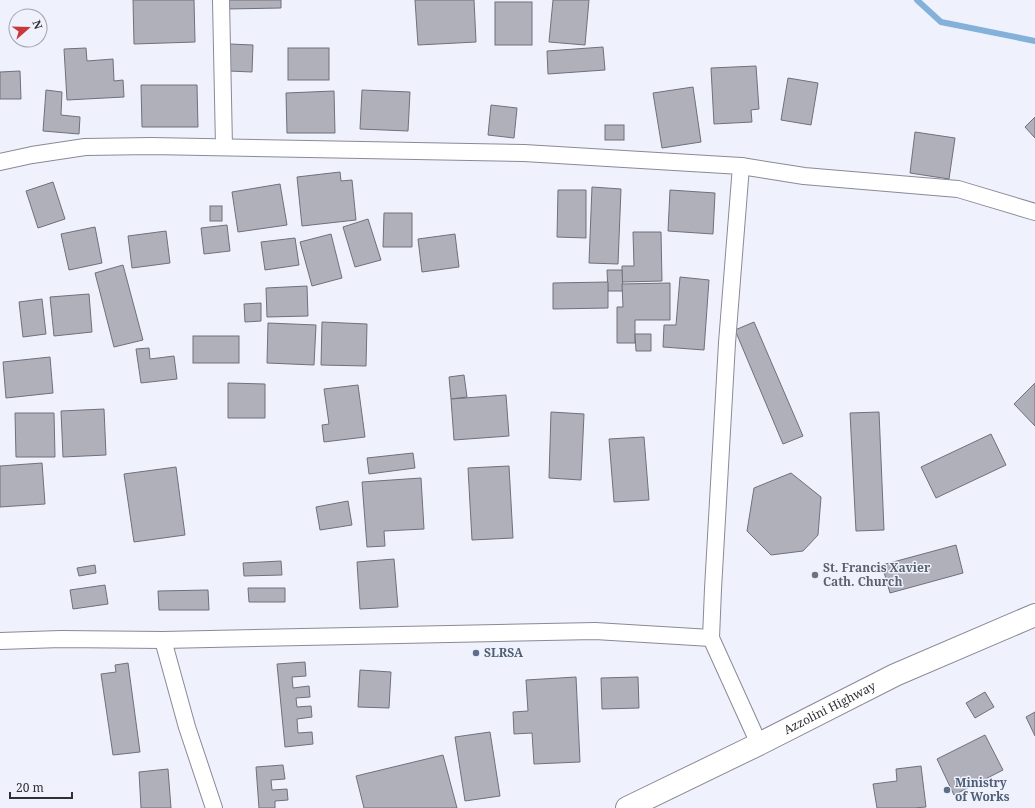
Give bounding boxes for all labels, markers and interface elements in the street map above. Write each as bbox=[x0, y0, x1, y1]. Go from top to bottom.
north arrow bbox=[8, 8, 48, 48]
text: N bbox=[29, 18, 47, 31]
place label: St. Francis Xavier Cath. Church bbox=[823, 559, 931, 590]
marker: St. Francis Xavier Cath. Church bbox=[810, 570, 820, 580]
place label: SLRSA bbox=[484, 644, 524, 661]
marker: SLRSA bbox=[471, 648, 481, 658]
street label: Azzolini Highway bbox=[781, 677, 879, 738]
scale bar bbox=[10, 774, 72, 800]
place label: Ministry of Works bbox=[955, 774, 1010, 805]
text: 20 m bbox=[16, 779, 44, 796]
marker: Ministry of Works bbox=[942, 785, 952, 795]

